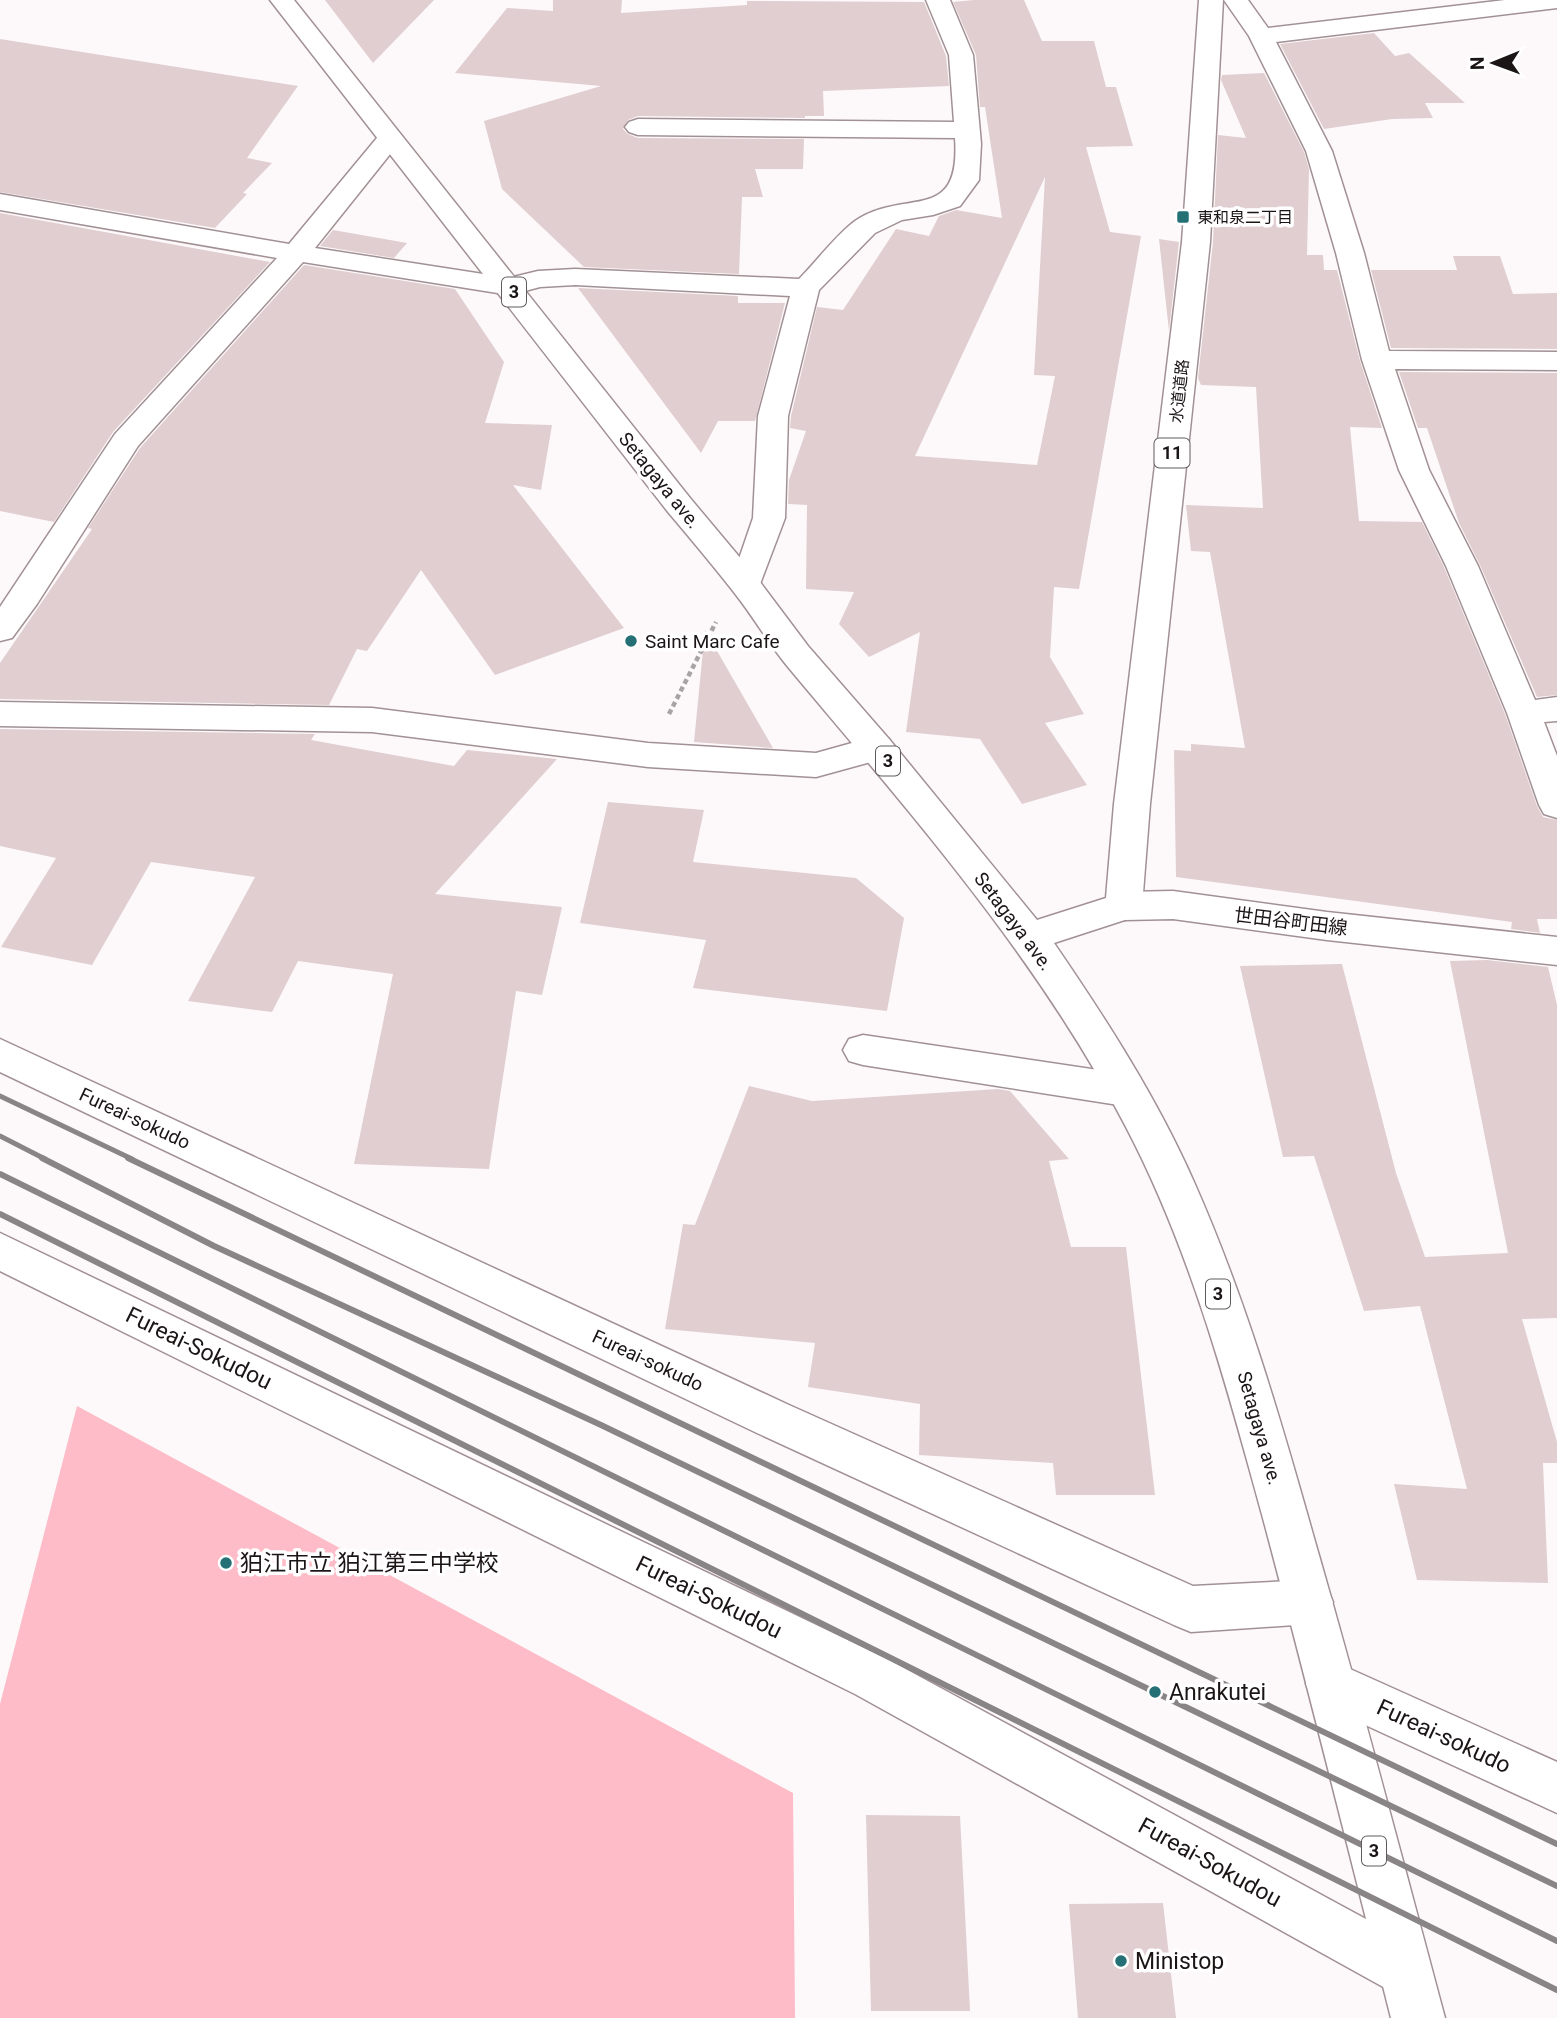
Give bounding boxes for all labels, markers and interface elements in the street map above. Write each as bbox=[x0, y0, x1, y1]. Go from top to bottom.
north arrow bbox=[1459, 28, 1529, 98]
text: N bbox=[1466, 56, 1489, 70]
place label: 東和泉二丁目 bbox=[1197, 208, 1293, 227]
marker: 東和泉二丁目 bbox=[1175, 209, 1191, 225]
road number: 3 bbox=[502, 278, 526, 306]
street label: 水道道路 bbox=[1167, 358, 1192, 424]
street label: Setagaya ave. bbox=[614, 428, 705, 533]
road number: 11 bbox=[1154, 438, 1190, 467]
place label: Saint Marc Cafe bbox=[645, 630, 780, 653]
marker: Saint Marc Cafe bbox=[623, 633, 639, 649]
road number: 3 bbox=[876, 746, 900, 776]
street label: Setagaya ave. bbox=[969, 868, 1058, 975]
street label: 世田谷町田線 bbox=[1233, 903, 1349, 940]
street label: Fureai-sokudo bbox=[76, 1083, 194, 1154]
road number: 3 bbox=[1206, 1280, 1230, 1308]
street label: Fureai-Sokudou bbox=[121, 1301, 276, 1395]
street label: Fureai-sokudo bbox=[589, 1325, 707, 1396]
street label: Setagaya ave. bbox=[1232, 1369, 1287, 1488]
place label: 狛江市立 狛江第三中学校 bbox=[240, 1550, 499, 1577]
street label: Fureai-Sokudou bbox=[631, 1550, 786, 1644]
marker: 狛江市立 狛江第三中学校 bbox=[218, 1555, 234, 1571]
place label: Anrakutei bbox=[1169, 1679, 1266, 1706]
marker: Anrakutei bbox=[1147, 1684, 1163, 1700]
street label: Fureai-sokudo bbox=[1372, 1694, 1515, 1779]
street label: Fureai-Sokudou bbox=[1134, 1812, 1286, 1913]
road number: 3 bbox=[1362, 1837, 1386, 1866]
place label: Ministop bbox=[1135, 1948, 1224, 1975]
marker: Ministop bbox=[1113, 1953, 1129, 1969]

